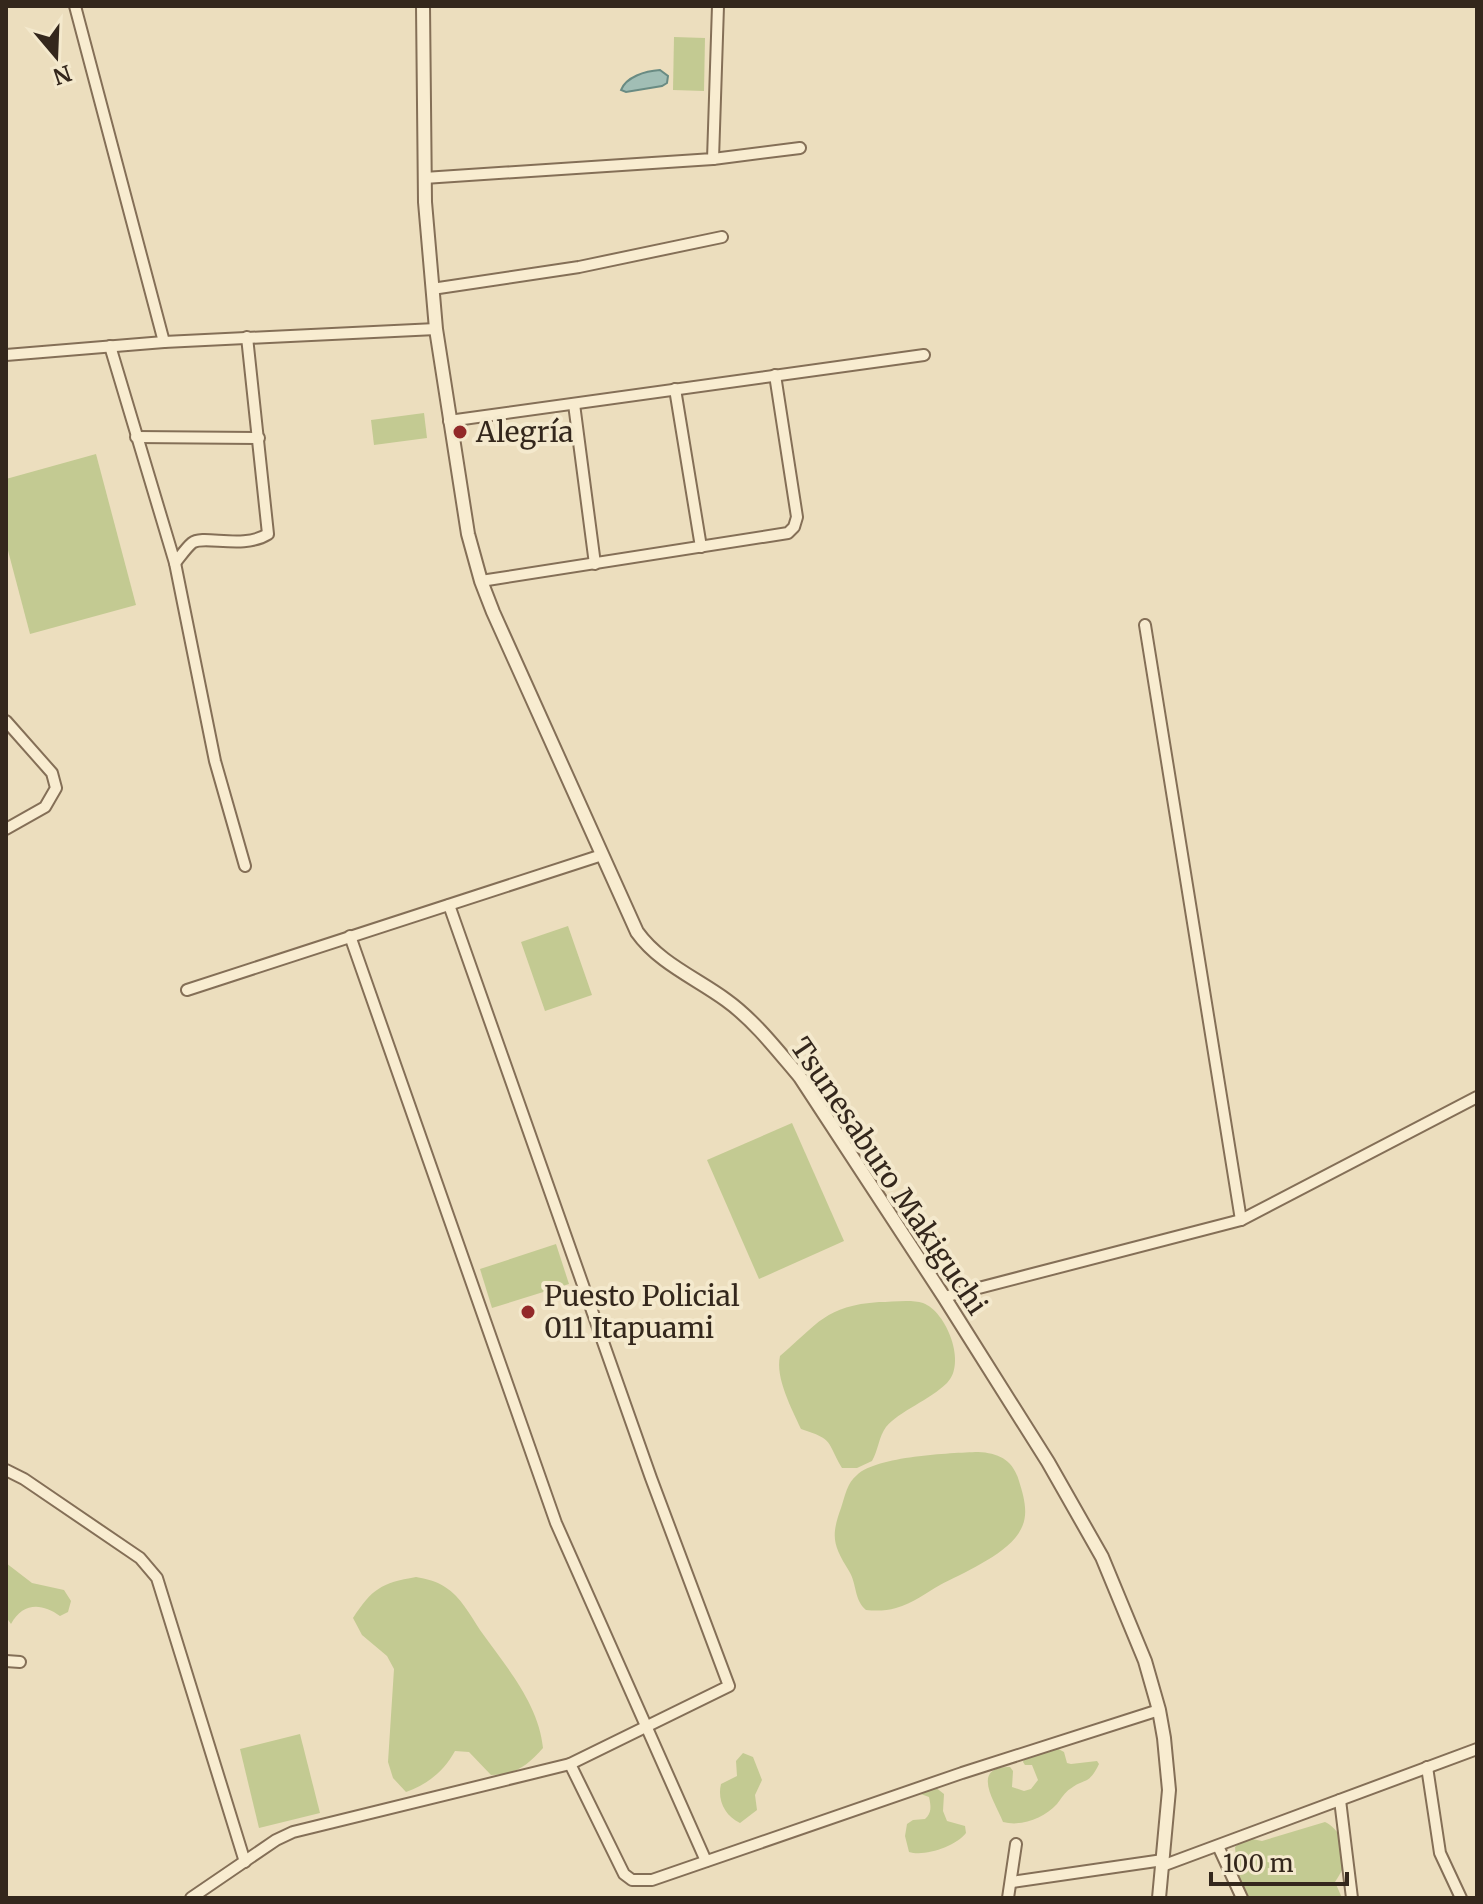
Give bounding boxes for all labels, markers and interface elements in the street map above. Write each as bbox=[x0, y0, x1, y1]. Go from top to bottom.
north arrow bbox=[16, 16, 96, 96]
text: N bbox=[49, 59, 75, 91]
place label: Alegría bbox=[475, 414, 573, 450]
marker: Alegría bbox=[451, 423, 469, 441]
street label: Tsunesaburo Makiguchi bbox=[783, 1031, 995, 1321]
place label: Puesto Policial 011 Itapuami bbox=[544, 1278, 740, 1346]
marker: Puesto Policial 011 Itapuami bbox=[519, 1303, 537, 1321]
scale bar bbox=[1211, 1836, 1347, 1886]
text: 100 m bbox=[1223, 1848, 1294, 1879]

